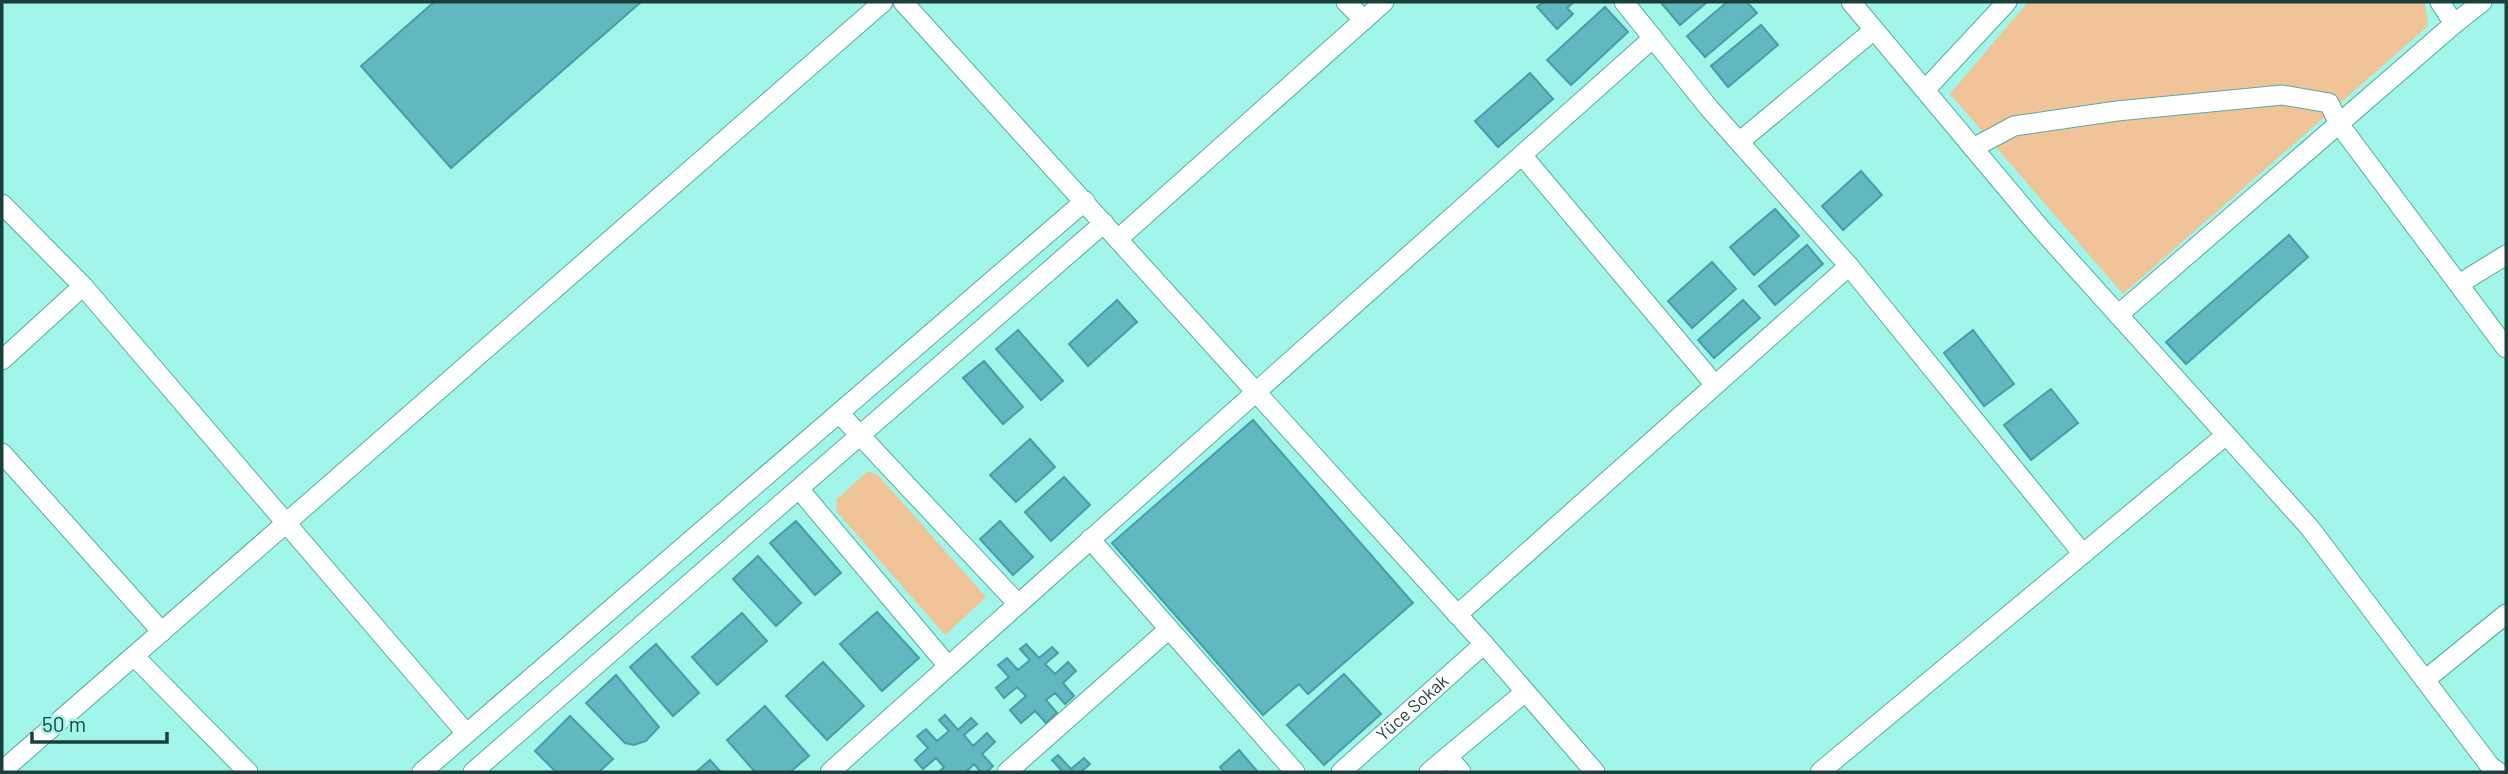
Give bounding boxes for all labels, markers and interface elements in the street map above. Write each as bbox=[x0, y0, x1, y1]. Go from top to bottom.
street label: Yüce Sokak bbox=[1371, 669, 1452, 745]
scale bar bbox=[32, 700, 166, 744]
text: 50 m bbox=[42, 711, 86, 736]

